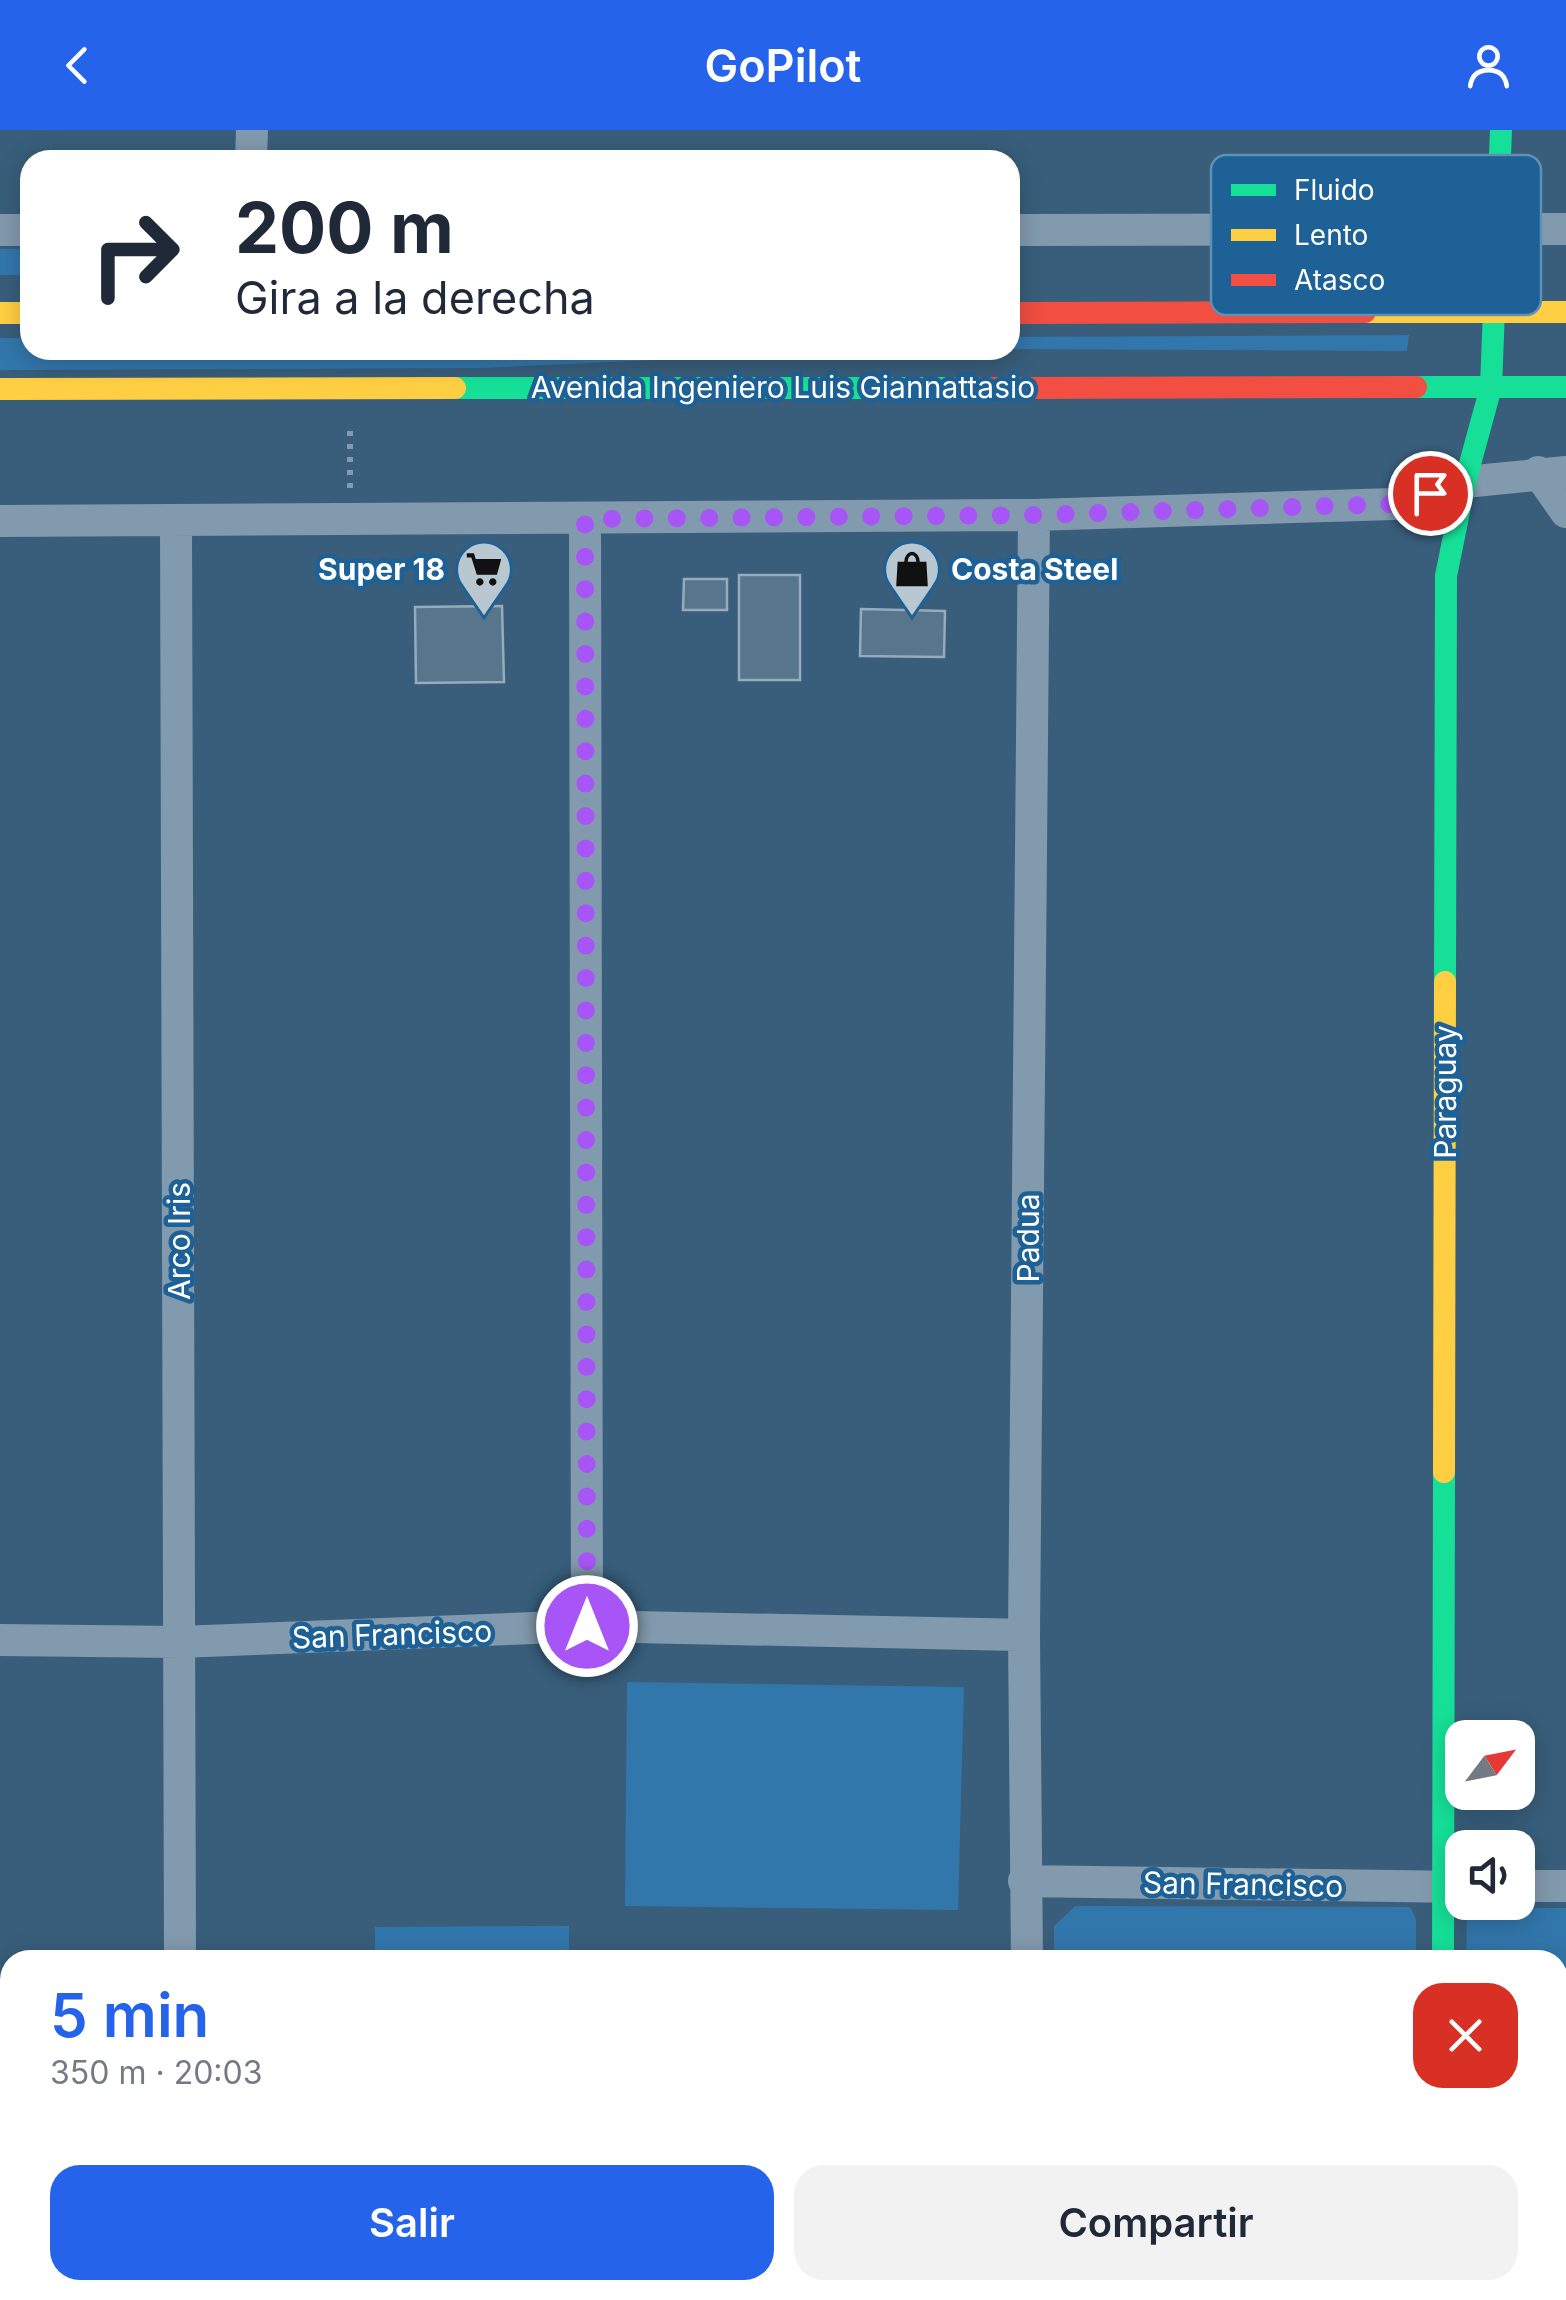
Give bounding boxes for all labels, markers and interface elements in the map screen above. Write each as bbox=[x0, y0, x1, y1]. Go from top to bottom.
icon: back bbox=[50, 38, 105, 93]
text: GoPilot bbox=[705, 38, 861, 93]
icon: person bbox=[1461, 38, 1516, 93]
legend bbox=[1211, 155, 1541, 315]
text: Fluido bbox=[1294, 173, 1375, 207]
text: 200 m bbox=[235, 185, 454, 270]
icon: right bbox=[70, 190, 200, 320]
text: Lento bbox=[1294, 218, 1368, 252]
text: Atasco bbox=[1294, 263, 1385, 297]
text: Gira a la derecha bbox=[235, 270, 595, 325]
street label: Avenida Ingeniero Luis Giannattasio bbox=[531, 369, 1035, 405]
pin bbox=[1388, 451, 1473, 536]
icon: arrive bbox=[1403, 466, 1458, 521]
supermarket icon: Super 18 bbox=[454, 539, 514, 618]
shop icon: Costa Steel bbox=[882, 539, 942, 618]
place label: Super 18 bbox=[318, 551, 445, 587]
place label: Costa Steel bbox=[951, 551, 1118, 587]
street label: Paraguay bbox=[1427, 1025, 1463, 1159]
street label: Arco Iris bbox=[161, 1182, 197, 1300]
street label: Padua bbox=[1010, 1194, 1046, 1282]
position arrow bbox=[535, 1574, 639, 1678]
street label: San Francisco bbox=[291, 1613, 493, 1655]
north arrow bbox=[1445, 1720, 1535, 1810]
map controls bbox=[1445, 1720, 1535, 1920]
button: sound bbox=[1445, 1830, 1535, 1920]
street label: San Francisco bbox=[1143, 1864, 1343, 1904]
text: 5 min bbox=[50, 1979, 209, 2051]
button: close bbox=[1413, 1983, 1518, 2088]
text: 350 m · 20:03 bbox=[50, 2053, 263, 2092]
button: Salir bbox=[50, 2165, 774, 2280]
button: Compartir bbox=[794, 2165, 1518, 2280]

